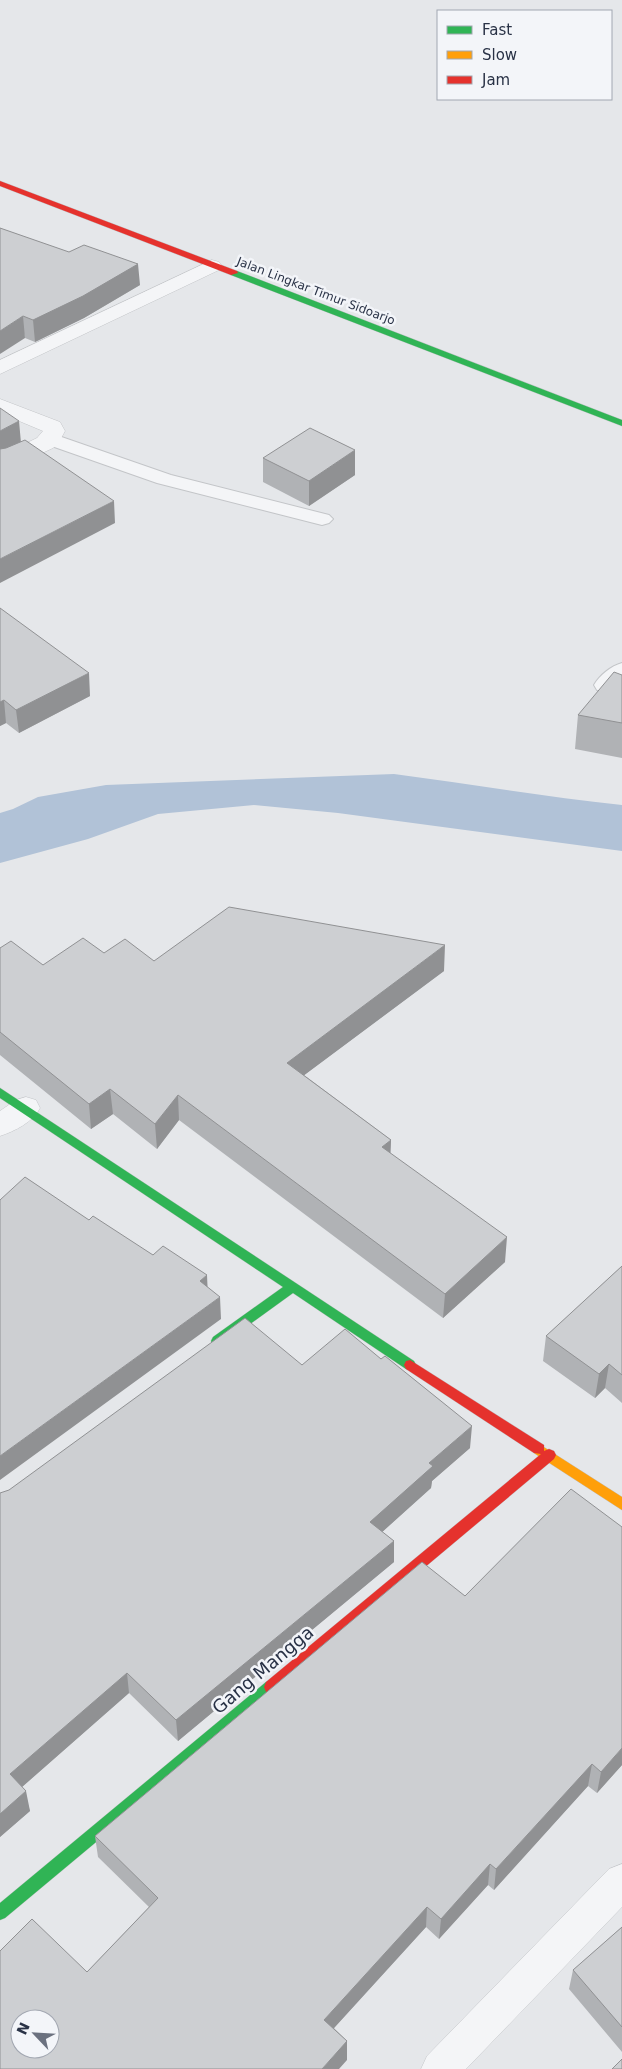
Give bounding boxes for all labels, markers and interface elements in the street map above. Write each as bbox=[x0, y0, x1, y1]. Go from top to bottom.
legend bbox=[437, 10, 612, 100]
text: Fast bbox=[482, 21, 512, 39]
text: Slow bbox=[482, 46, 517, 64]
text: Jam bbox=[481, 71, 510, 89]
street label: Jalan Lingkar Timur Sidoarjo bbox=[234, 254, 397, 328]
street label: Gang Mangga bbox=[208, 1621, 317, 1718]
north arrow bbox=[10, 2009, 60, 2059]
text: N bbox=[13, 2020, 33, 2037]

